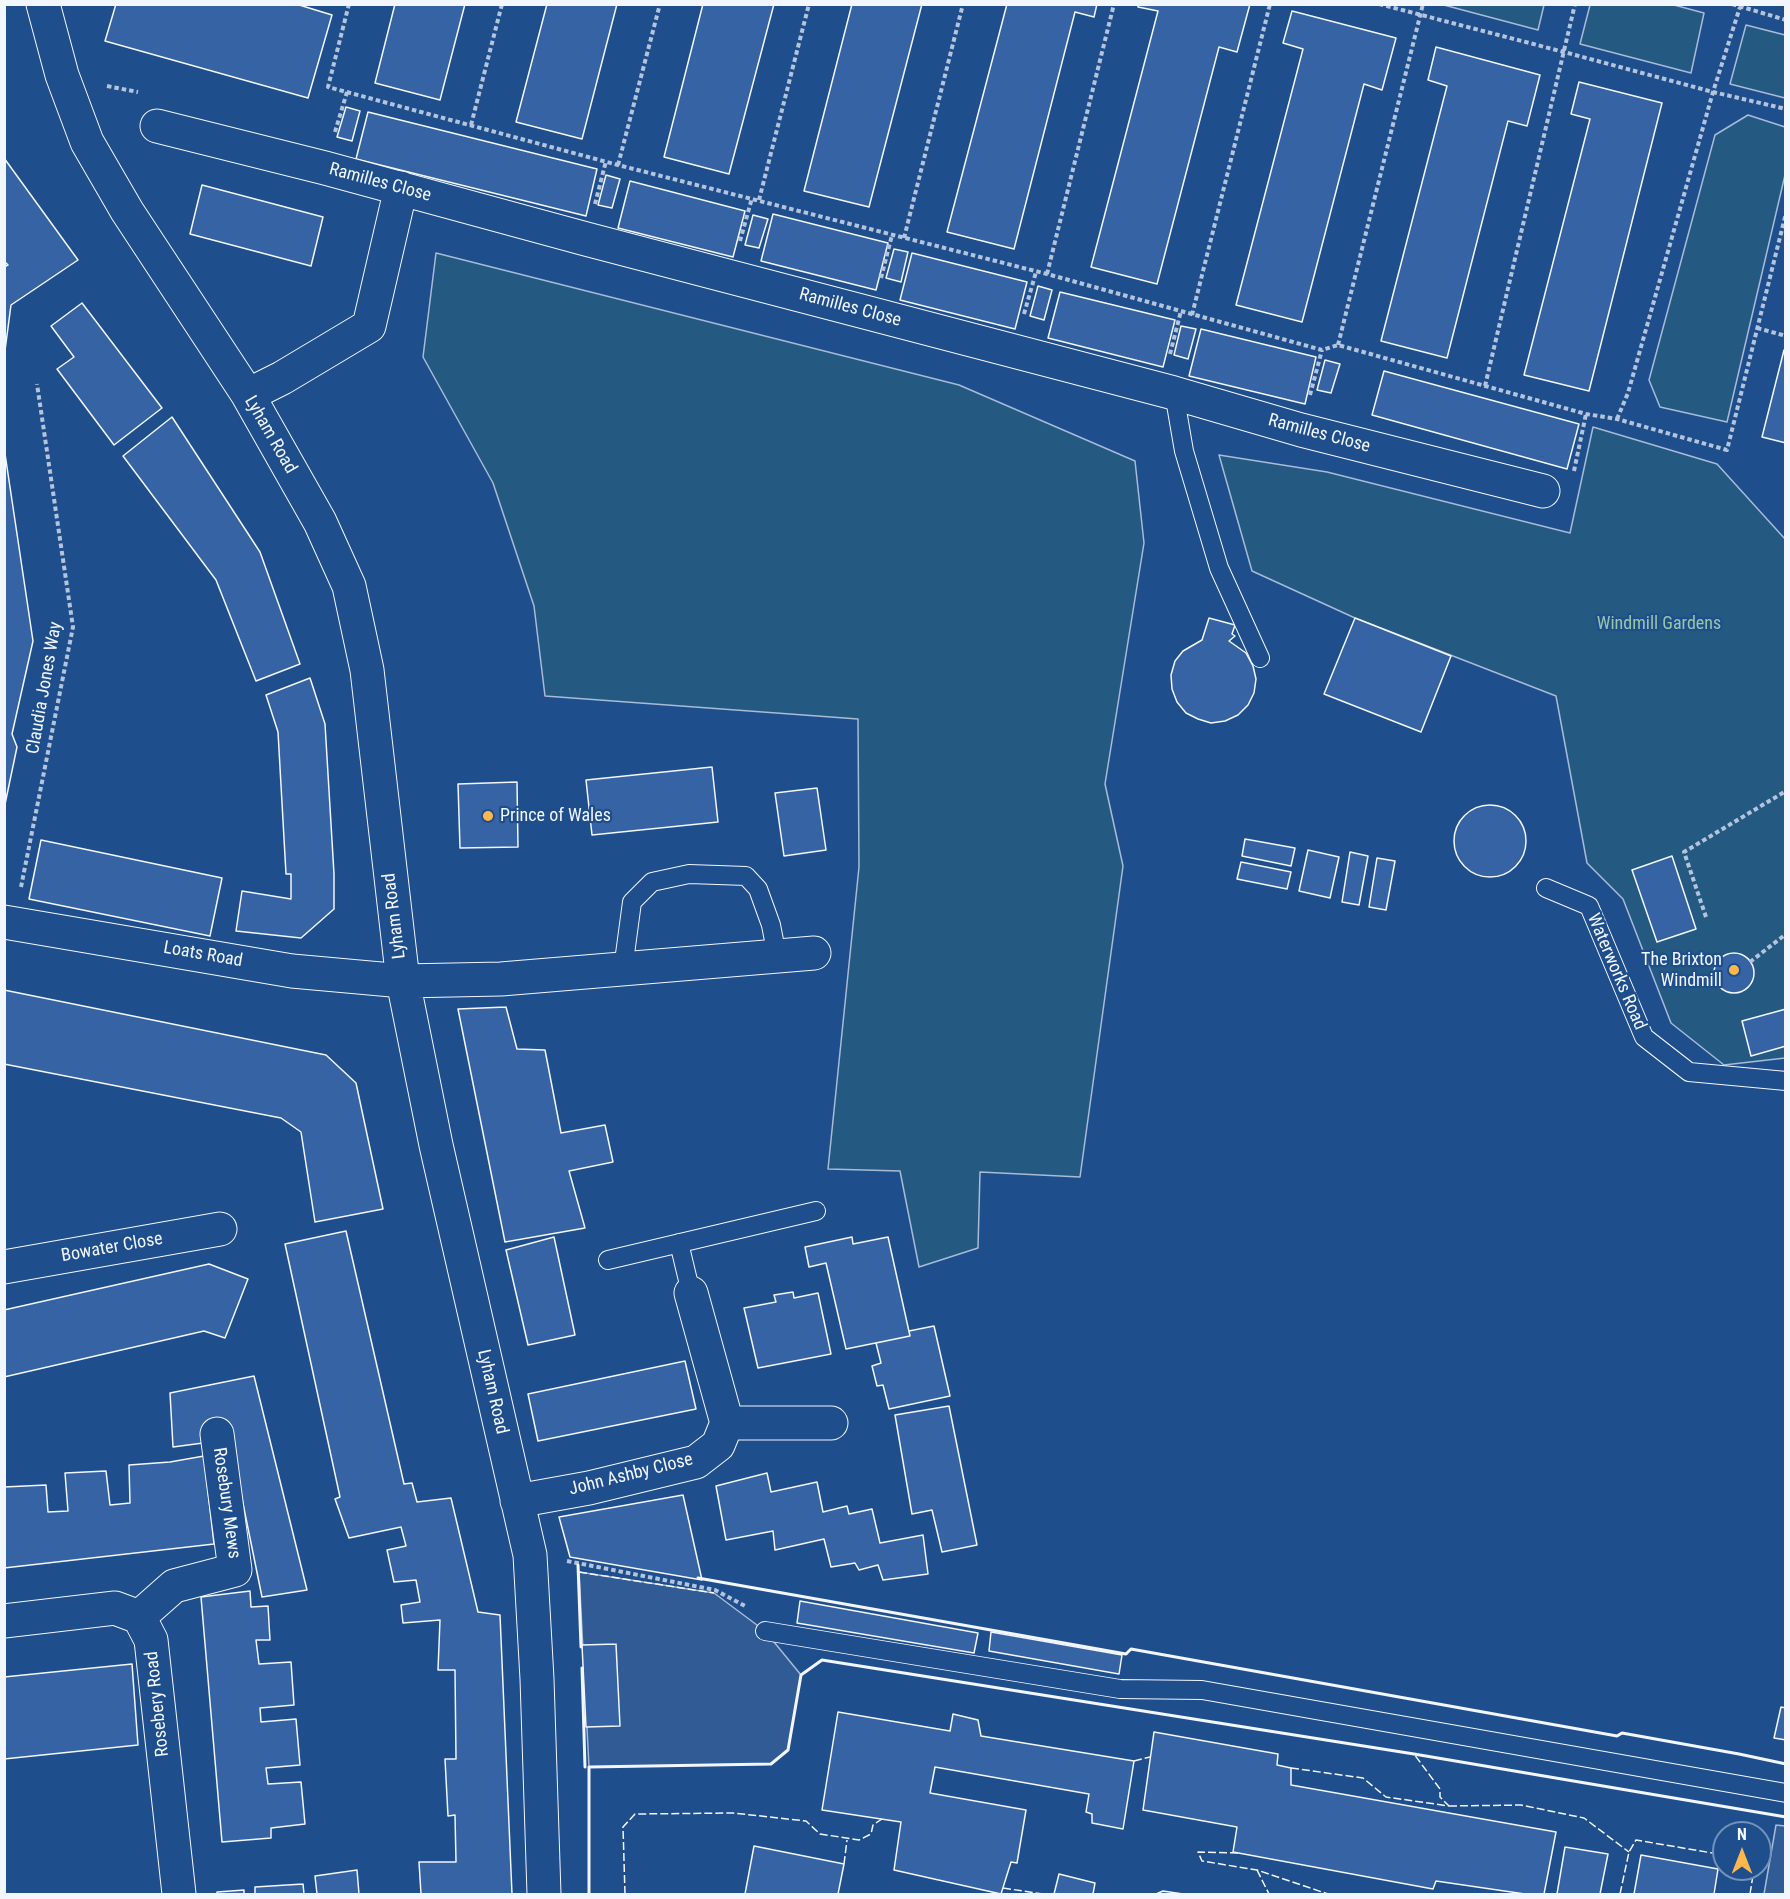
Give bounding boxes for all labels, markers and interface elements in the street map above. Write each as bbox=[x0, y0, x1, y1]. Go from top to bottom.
street label: Ramilles Close bbox=[327, 159, 433, 207]
street label: Ramilles Close bbox=[797, 284, 903, 332]
street label: Lyham Road bbox=[239, 392, 301, 478]
street label: Ramilles Close bbox=[1266, 410, 1372, 458]
park label: Windmill Gardens bbox=[1597, 613, 1721, 635]
street label: Claudia Jones Way bbox=[23, 620, 67, 756]
place label: Prince of Wales bbox=[500, 805, 611, 827]
marker: Prince of Wales bbox=[481, 809, 495, 823]
street label: Lyham Road bbox=[379, 872, 411, 960]
street label: Waterworks Road bbox=[1582, 911, 1650, 1033]
street label: Loats Road bbox=[162, 937, 244, 973]
place label: The Brixton Windmill bbox=[1641, 949, 1722, 992]
marker: The Brixton Windmill bbox=[1727, 963, 1741, 977]
street label: Bowater Close bbox=[60, 1228, 164, 1268]
street label: Lyham Road bbox=[472, 1348, 512, 1436]
street label: Rosebury Mews bbox=[208, 1446, 244, 1560]
street label: John Ashby Close bbox=[567, 1449, 695, 1501]
street label: Rosebery Road bbox=[142, 1650, 174, 1758]
north arrow bbox=[1712, 1821, 1772, 1881]
text: N bbox=[1737, 1825, 1747, 1844]

